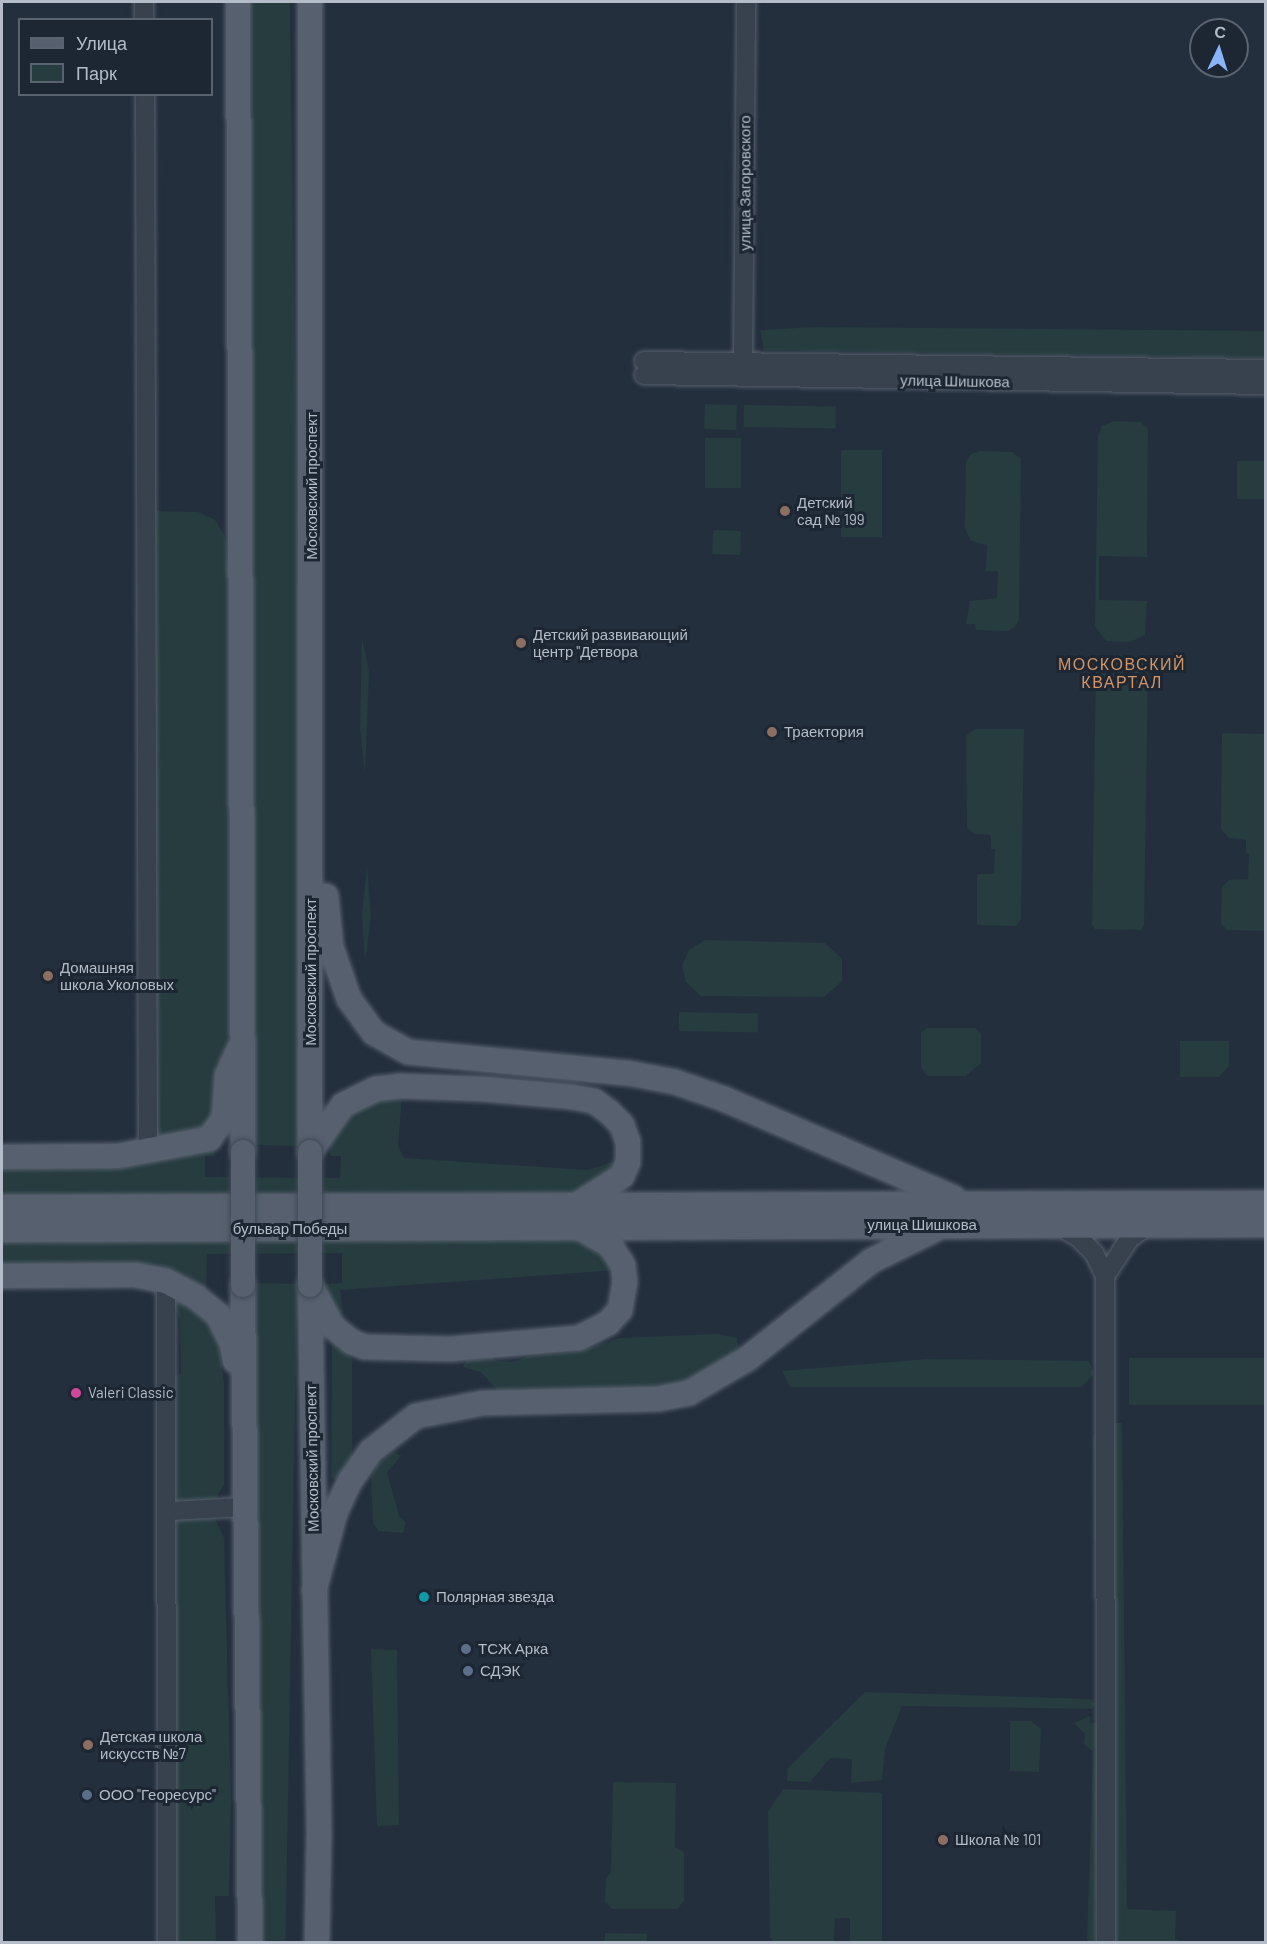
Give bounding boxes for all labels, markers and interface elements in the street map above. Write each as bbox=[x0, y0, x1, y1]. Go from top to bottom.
legend bbox=[18, 18, 213, 96]
north arrow bbox=[1189, 18, 1249, 78]
text: С bbox=[1214, 22, 1227, 41]
text: Улица bbox=[76, 32, 127, 54]
text: Парк bbox=[76, 62, 117, 84]
street label: улица Загоровского bbox=[736, 115, 754, 251]
street label: улица Шишкова bbox=[900, 371, 1010, 391]
street label: Московский проспект bbox=[303, 412, 321, 560]
place label: Детский сад № 199 bbox=[797, 493, 865, 528]
marker: Детский сад № 199 bbox=[778, 504, 792, 518]
place label: Детский развивающий центр "Детвора bbox=[533, 625, 688, 660]
marker: Детский развивающий центр "Детвора bbox=[514, 636, 528, 650]
district label: МОСКОВСКИЙ КВАРТАЛ bbox=[1058, 654, 1186, 692]
place label: Траектория bbox=[784, 723, 864, 741]
marker: Траектория bbox=[765, 725, 779, 739]
street label: Московский проспект bbox=[302, 898, 320, 1046]
place label: Домашняя школа Уколовых bbox=[60, 958, 174, 993]
marker: Домашняя школа Уколовых bbox=[41, 969, 55, 983]
street label: улица Шишкова bbox=[867, 1216, 977, 1234]
street label: бульвар Победы bbox=[233, 1220, 347, 1238]
place label: Valeri Classic bbox=[88, 1384, 174, 1402]
street label: Московский проспект bbox=[302, 1384, 322, 1532]
marker: Valeri Classic bbox=[69, 1386, 83, 1400]
place label: Полярная звезда bbox=[436, 1588, 554, 1606]
marker: Полярная звезда bbox=[417, 1590, 431, 1604]
place label: ТСЖ Арка bbox=[478, 1640, 548, 1658]
marker: ТСЖ Арка bbox=[459, 1642, 473, 1656]
place label: СДЭК bbox=[480, 1662, 520, 1680]
marker: СДЭК bbox=[461, 1664, 475, 1678]
place label: Детская школа искусств №7 bbox=[100, 1727, 202, 1762]
marker: Детская школа искусств №7 bbox=[81, 1738, 95, 1752]
place label: ООО "Георесурс" bbox=[99, 1786, 216, 1804]
marker: ООО "Георесурс" bbox=[80, 1788, 94, 1802]
place label: Школа № 101 bbox=[955, 1831, 1041, 1849]
marker: Школа № 101 bbox=[936, 1833, 950, 1847]

